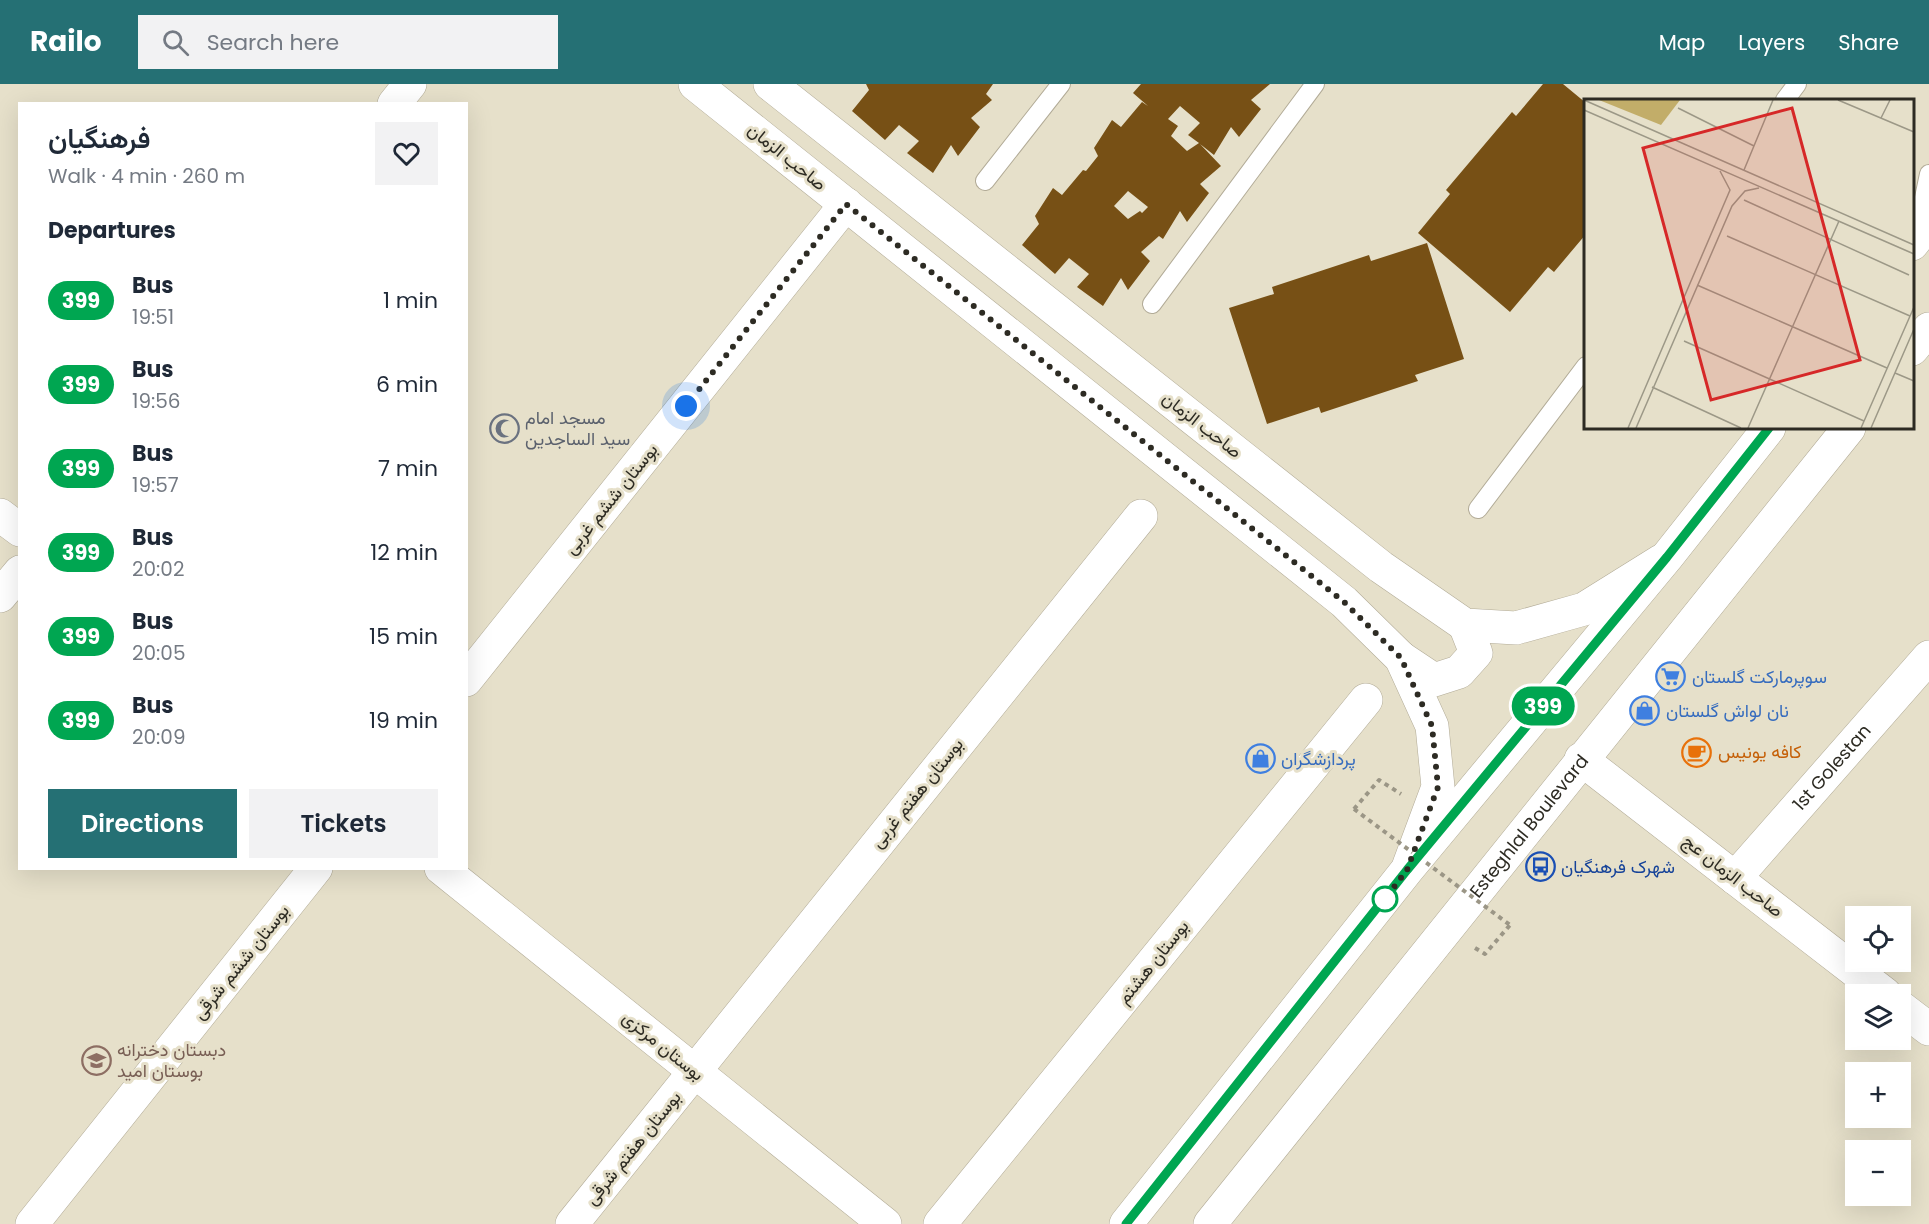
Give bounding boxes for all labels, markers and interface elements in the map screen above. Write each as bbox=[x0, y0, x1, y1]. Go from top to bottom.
search box bbox=[138, 15, 558, 69]
text: Railo bbox=[30, 22, 102, 61]
icon: search bbox=[159, 26, 192, 59]
text: Search here bbox=[207, 27, 339, 58]
text: Map bbox=[1659, 28, 1705, 57]
text: Layers bbox=[1738, 28, 1805, 57]
text: Share bbox=[1838, 28, 1899, 57]
inset map bbox=[1584, 99, 1914, 429]
street label: صاحب الزمان bbox=[743, 117, 832, 196]
text: فرهنگیان bbox=[48, 119, 150, 158]
button: heart bbox=[375, 122, 438, 185]
text: Walk · 4 min · 260 m bbox=[48, 162, 245, 190]
text: Departures bbox=[48, 215, 176, 246]
text: Bus bbox=[132, 270, 174, 301]
text: 1 min bbox=[383, 285, 438, 316]
text: 399 bbox=[62, 286, 100, 315]
text: 19:51 bbox=[132, 303, 174, 331]
text: Bus bbox=[132, 354, 174, 385]
text: 6 min bbox=[376, 369, 438, 400]
text: 399 bbox=[62, 370, 100, 399]
street label: صاحب الزمان bbox=[1157, 386, 1247, 464]
text: 19:56 bbox=[132, 387, 181, 415]
your location bbox=[671, 391, 701, 421]
place label: مسجد امام سید الساجدین bbox=[525, 405, 630, 451]
mosque icon: مسجد امام سید الساجدین bbox=[488, 412, 520, 444]
text: Bus bbox=[132, 438, 174, 469]
street label: بوستان ششم غربی bbox=[558, 438, 663, 560]
text: 7 min bbox=[378, 453, 438, 484]
text: 399 bbox=[62, 454, 100, 483]
text: 19:57 bbox=[132, 471, 179, 499]
text: Bus bbox=[132, 522, 174, 553]
text: 12 min bbox=[370, 537, 438, 568]
text: 399 bbox=[62, 538, 100, 567]
text: 20:02 bbox=[132, 555, 184, 583]
text: Bus bbox=[132, 606, 174, 637]
text: 15 min bbox=[369, 621, 438, 652]
text: 399 bbox=[62, 622, 100, 651]
text: 20:05 bbox=[132, 639, 185, 667]
supermarket icon: سوپرمارکت گلستان bbox=[1655, 661, 1687, 693]
place label: سوپرمارکت گلستان bbox=[1692, 664, 1827, 689]
line badge: 399 bbox=[1508, 686, 1578, 726]
text: Bus bbox=[132, 690, 174, 721]
text: 399 bbox=[1524, 692, 1562, 721]
shop icon: نان لواش گلستان bbox=[1629, 695, 1661, 727]
place label: نان لواش گلستان bbox=[1666, 698, 1789, 723]
text: 19 min bbox=[369, 705, 438, 736]
text: 399 bbox=[62, 706, 100, 735]
street label: 1st Golestan bbox=[1787, 719, 1876, 816]
text: 20:09 bbox=[132, 723, 185, 751]
street label: بوستان هفتم غربی bbox=[864, 732, 969, 853]
cafe icon: کافه یونیس bbox=[1681, 736, 1713, 768]
place label: کافه یونیس bbox=[1718, 739, 1802, 764]
shop icon: پردازشگران bbox=[1244, 743, 1276, 775]
place label: پردازشگران bbox=[1281, 746, 1356, 771]
street label: Esteghlal Boulevard bbox=[1464, 749, 1594, 903]
button: Directions bbox=[48, 789, 237, 858]
button: Tickets bbox=[249, 789, 438, 858]
street label: صاحب الزمان عج bbox=[1678, 828, 1789, 923]
bus stop icon: شهرک فرهنگیان bbox=[1524, 851, 1556, 883]
place label: شهرک فرهنگیان bbox=[1561, 854, 1675, 879]
unlabelled marker bbox=[1372, 886, 1398, 912]
street label: بوستان ششم شرقی bbox=[186, 899, 295, 1025]
map controls bbox=[1845, 906, 1911, 1206]
button: locate bbox=[1845, 906, 1911, 972]
street label: بوستان هشتم bbox=[1111, 914, 1194, 1009]
button: layers bbox=[1845, 984, 1911, 1050]
street label: بوستان مرکزی bbox=[617, 1005, 710, 1086]
place label: دبستان دخترانه بوستان امید bbox=[117, 1037, 226, 1083]
school or university icon: دبستان دخترانه بوستان امید bbox=[80, 1044, 112, 1076]
button: + bbox=[1845, 1062, 1911, 1128]
street label: بوستان هفتم شرقی bbox=[579, 1085, 686, 1210]
button: − bbox=[1845, 1140, 1911, 1206]

